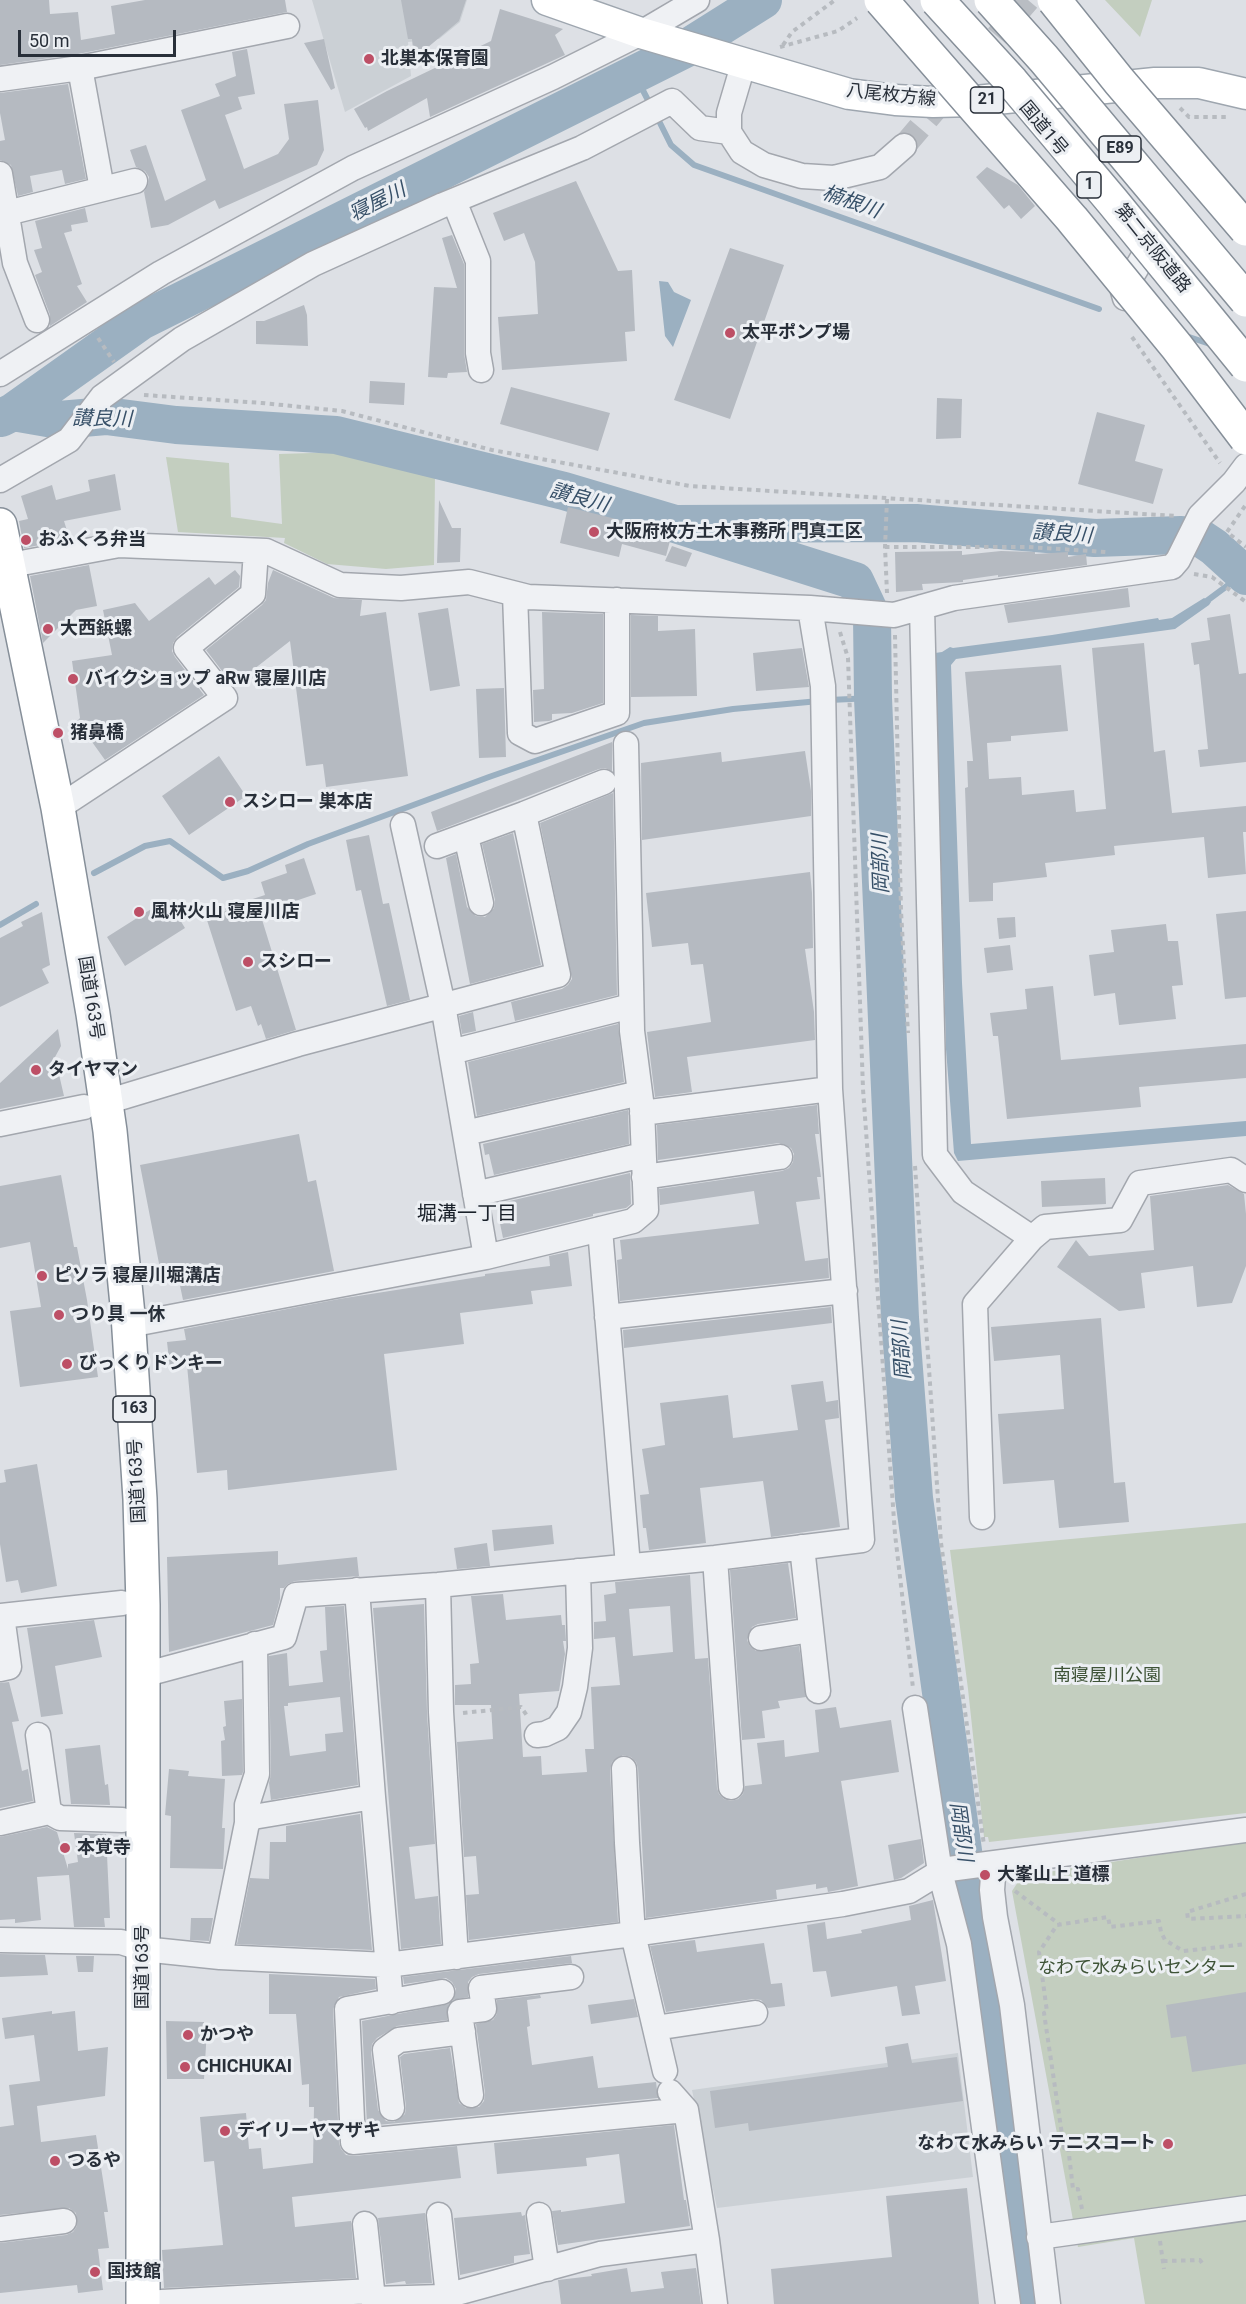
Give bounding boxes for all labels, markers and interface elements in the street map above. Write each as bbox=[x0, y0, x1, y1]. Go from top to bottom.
scale bar bbox=[21, 18, 178, 56]
text: 50 m bbox=[29, 30, 69, 51]
place label: 北巣本保育園 bbox=[381, 48, 489, 70]
marker: 北巣本保育園 bbox=[362, 52, 376, 66]
street label: 八尾枚方線 bbox=[845, 81, 937, 111]
road number: 21 bbox=[970, 87, 1004, 113]
street label: 国道1号 bbox=[1014, 97, 1072, 161]
road number: E89 bbox=[1099, 136, 1141, 162]
road number: 1 bbox=[1077, 172, 1101, 198]
water label: 寝屋川 bbox=[346, 179, 410, 227]
water label: 楠根川 bbox=[819, 181, 883, 225]
street label: 第二京阪道路 bbox=[1110, 200, 1194, 298]
place label: 太平ポンプ場 bbox=[742, 322, 850, 344]
marker: 太平ポンプ場 bbox=[723, 326, 737, 340]
water label: 讃良川 bbox=[72, 407, 132, 433]
water label: 讃良川 bbox=[547, 480, 611, 518]
place label: 大阪府枚方土木事務所 門真工区 bbox=[606, 521, 862, 543]
water label: 讃良川 bbox=[1031, 521, 1093, 549]
marker: 大阪府枚方土木事務所 門真工区 bbox=[587, 525, 601, 539]
place label: おふくろ弁当 bbox=[38, 529, 146, 551]
marker: おふくろ弁当 bbox=[19, 533, 33, 547]
place label: 大西鋲螺 bbox=[60, 618, 132, 640]
marker: 大西鋲螺 bbox=[41, 622, 55, 636]
place label: バイクショップ aRw 寝屋川店 bbox=[85, 668, 326, 690]
marker: バイクショップ aRw 寝屋川店 bbox=[66, 672, 80, 686]
place label: 猪鼻橋 bbox=[70, 722, 124, 744]
marker: 猪鼻橋 bbox=[51, 726, 65, 740]
place label: スシロー 巣本店 bbox=[242, 791, 372, 813]
marker: スシロー 巣本店 bbox=[223, 795, 237, 809]
water label: 岡部川 bbox=[869, 834, 895, 894]
place label: 風林火山 寝屋川店 bbox=[151, 901, 299, 923]
marker: 風林火山 寝屋川店 bbox=[132, 905, 146, 919]
place label: スシロー bbox=[260, 951, 332, 973]
street label: 国道163号 bbox=[73, 955, 107, 1041]
marker: スシロー bbox=[241, 955, 255, 969]
place label: タイヤマン bbox=[48, 1059, 138, 1081]
marker: タイヤマン bbox=[29, 1063, 43, 1077]
district label: 堀溝一丁目 bbox=[417, 1203, 517, 1227]
place label: ピソラ 寝屋川堀溝店 bbox=[54, 1265, 220, 1287]
marker: ピソラ 寝屋川堀溝店 bbox=[35, 1269, 49, 1283]
place label: つり具 一休 bbox=[71, 1304, 165, 1326]
marker: つり具 一休 bbox=[52, 1308, 66, 1322]
water label: 岡部川 bbox=[889, 1319, 917, 1381]
place label: びっくりドンキー bbox=[79, 1353, 223, 1375]
marker: びっくりドンキー bbox=[60, 1357, 74, 1371]
road number: 163 bbox=[113, 1396, 155, 1422]
street label: 国道163号 bbox=[125, 1438, 151, 1524]
park label: 南寝屋川公園 bbox=[1053, 1665, 1161, 1687]
water label: 岡部川 bbox=[944, 1801, 976, 1863]
place label: 本覚寺 bbox=[77, 1837, 131, 1859]
marker: 本覚寺 bbox=[58, 1841, 72, 1855]
place label: 大峯山上 道標 bbox=[997, 1864, 1109, 1886]
marker: 大峯山上 道標 bbox=[978, 1868, 992, 1882]
street label: 国道163号 bbox=[132, 1925, 154, 2009]
park label: なわて水みらいセンター bbox=[1038, 1957, 1236, 1979]
place label: かつや bbox=[200, 2024, 254, 2046]
marker: かつや bbox=[181, 2028, 195, 2042]
place label: CHICHUKAI bbox=[197, 2056, 292, 2078]
marker: CHICHUKAI bbox=[178, 2060, 192, 2074]
place label: デイリーヤマザキ bbox=[237, 2120, 381, 2142]
marker: デイリーヤマザキ bbox=[218, 2124, 232, 2138]
place label: なわて水みらい テニスコート bbox=[918, 2133, 1156, 2155]
marker: なわて水みらい テニスコート bbox=[1161, 2137, 1175, 2151]
place label: つるや bbox=[67, 2150, 121, 2172]
marker: つるや bbox=[48, 2154, 62, 2168]
place label: 国技館 bbox=[107, 2261, 161, 2283]
marker: 国技館 bbox=[88, 2265, 102, 2279]

